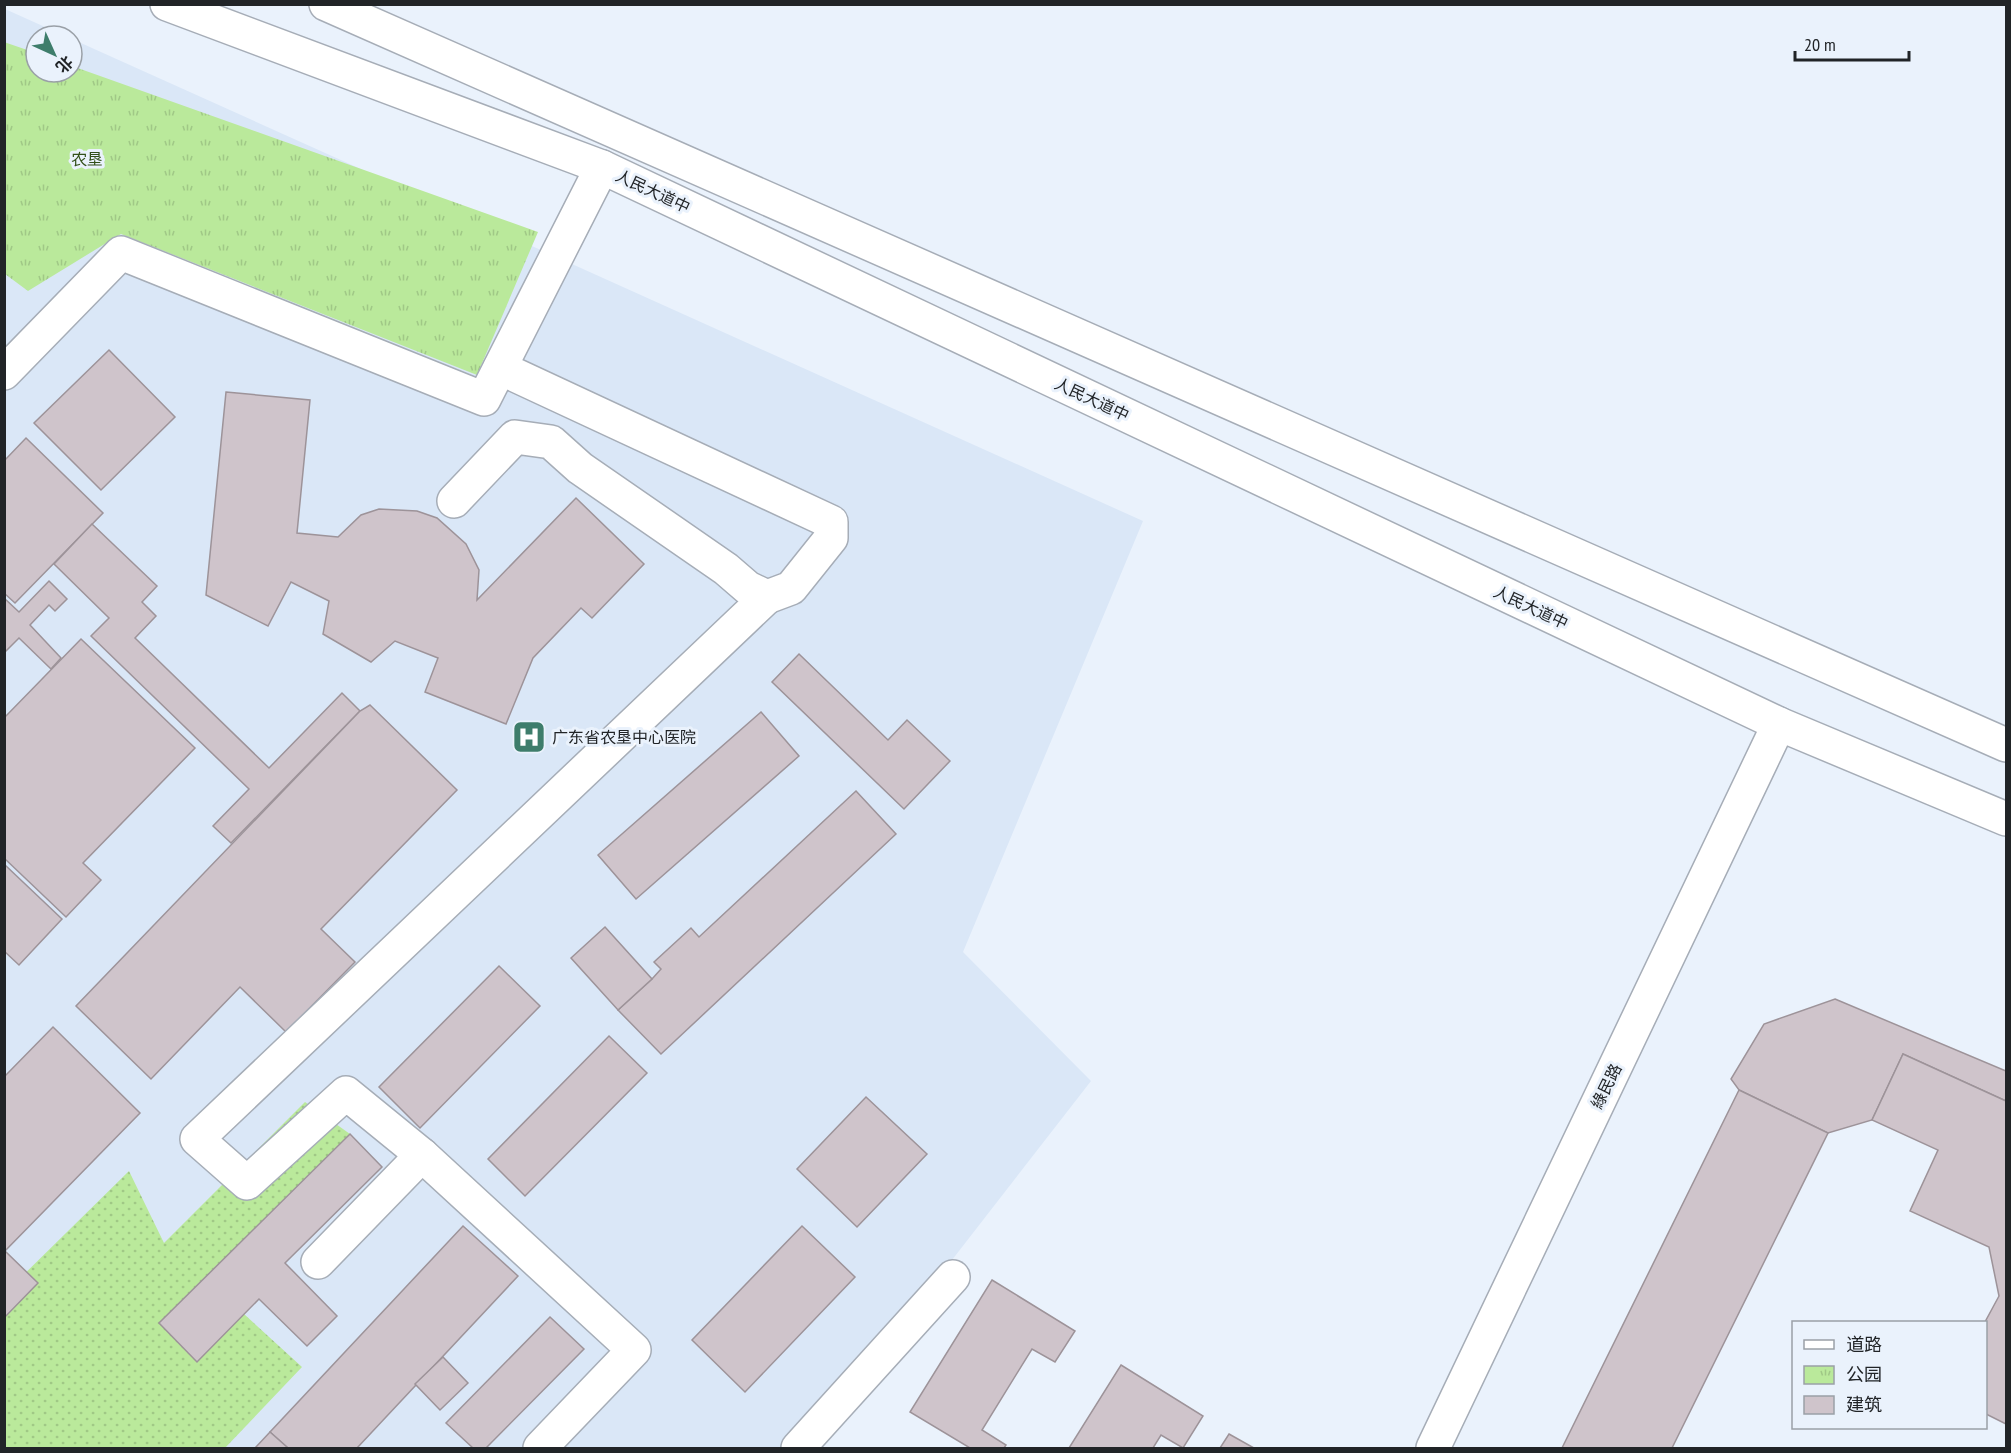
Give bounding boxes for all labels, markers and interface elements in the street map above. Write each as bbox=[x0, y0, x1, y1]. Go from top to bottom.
north arrow bbox=[24, 24, 84, 84]
scale bar bbox=[1795, 24, 1909, 62]
text: 20 m bbox=[1804, 33, 1836, 56]
text: 北 bbox=[52, 52, 77, 77]
park label: 农垦 bbox=[71, 149, 103, 169]
street label: 人民大道中 bbox=[613, 165, 693, 217]
street label: 人民大道中 bbox=[1052, 373, 1132, 425]
street label: 人民大道中 bbox=[1491, 581, 1571, 633]
hospital icon: 广东省农垦中心医院 bbox=[511, 719, 547, 755]
place label: 广东省农垦中心医院 bbox=[552, 727, 696, 747]
street label: 綠民路 bbox=[1586, 1060, 1626, 1112]
legend bbox=[1792, 1321, 1987, 1429]
text: 道路 bbox=[1846, 1333, 1882, 1356]
text: 公园 bbox=[1846, 1363, 1882, 1386]
text: 建筑 bbox=[1846, 1393, 1882, 1416]

